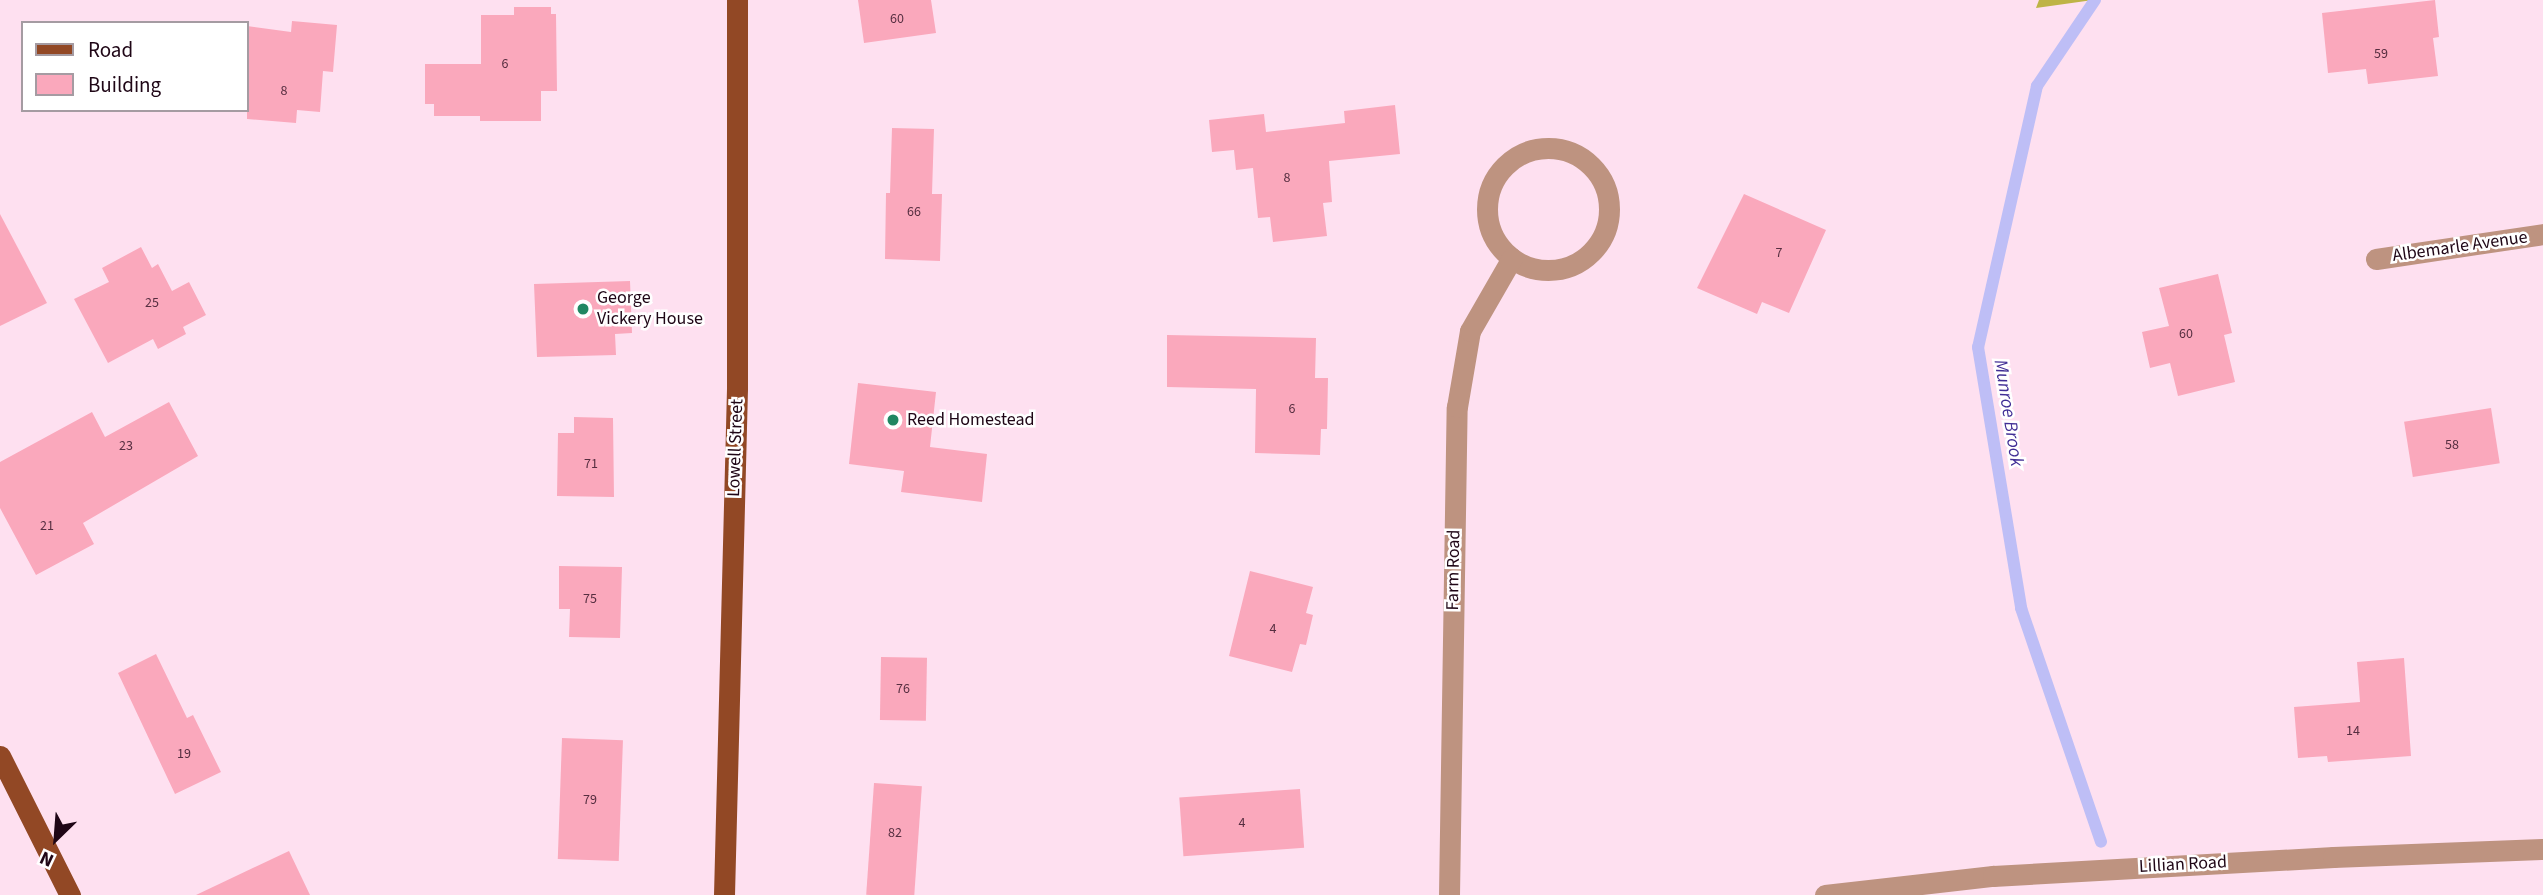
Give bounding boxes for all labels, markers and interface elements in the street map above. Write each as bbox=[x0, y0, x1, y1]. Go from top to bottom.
house number: 60 bbox=[890, 11, 904, 27]
legend bbox=[21, 21, 248, 112]
text: Road bbox=[88, 35, 133, 65]
house number: 59 bbox=[2374, 46, 2388, 62]
house number: 6 bbox=[502, 56, 508, 72]
text: Building bbox=[88, 70, 161, 100]
house number: 8 bbox=[281, 83, 287, 99]
house number: 8 bbox=[1284, 170, 1290, 186]
house number: 66 bbox=[907, 204, 921, 220]
street label: Albemarle Avenue bbox=[2391, 227, 2529, 267]
house number: 7 bbox=[1776, 245, 1782, 261]
place label: George Vickery House bbox=[597, 288, 703, 330]
house number: 25 bbox=[145, 295, 159, 311]
marker: George Vickery House bbox=[575, 301, 591, 317]
house number: 60 bbox=[2179, 326, 2193, 342]
water label: Munroe Brook bbox=[1988, 358, 2028, 468]
street label: Lowell Street bbox=[723, 399, 749, 497]
house number: 6 bbox=[1289, 401, 1295, 417]
place label: Reed Homestead bbox=[907, 409, 1035, 431]
marker: Reed Homestead bbox=[885, 412, 901, 428]
house number: 58 bbox=[2445, 437, 2459, 453]
house number: 23 bbox=[119, 438, 133, 454]
house number: 71 bbox=[584, 456, 598, 472]
house number: 21 bbox=[40, 518, 54, 534]
street label: Farm Road bbox=[1442, 529, 1466, 611]
house number: 75 bbox=[583, 591, 597, 607]
house number: 4 bbox=[1270, 621, 1276, 637]
house number: 76 bbox=[896, 681, 910, 697]
house number: 14 bbox=[2346, 723, 2360, 739]
house number: 19 bbox=[177, 746, 191, 762]
house number: 79 bbox=[583, 792, 597, 808]
north arrow bbox=[21, 804, 91, 874]
house number: 4 bbox=[1239, 815, 1245, 831]
house number: 82 bbox=[888, 825, 902, 841]
text: N bbox=[35, 844, 58, 873]
street label: Lillian Road bbox=[2139, 852, 2227, 878]

